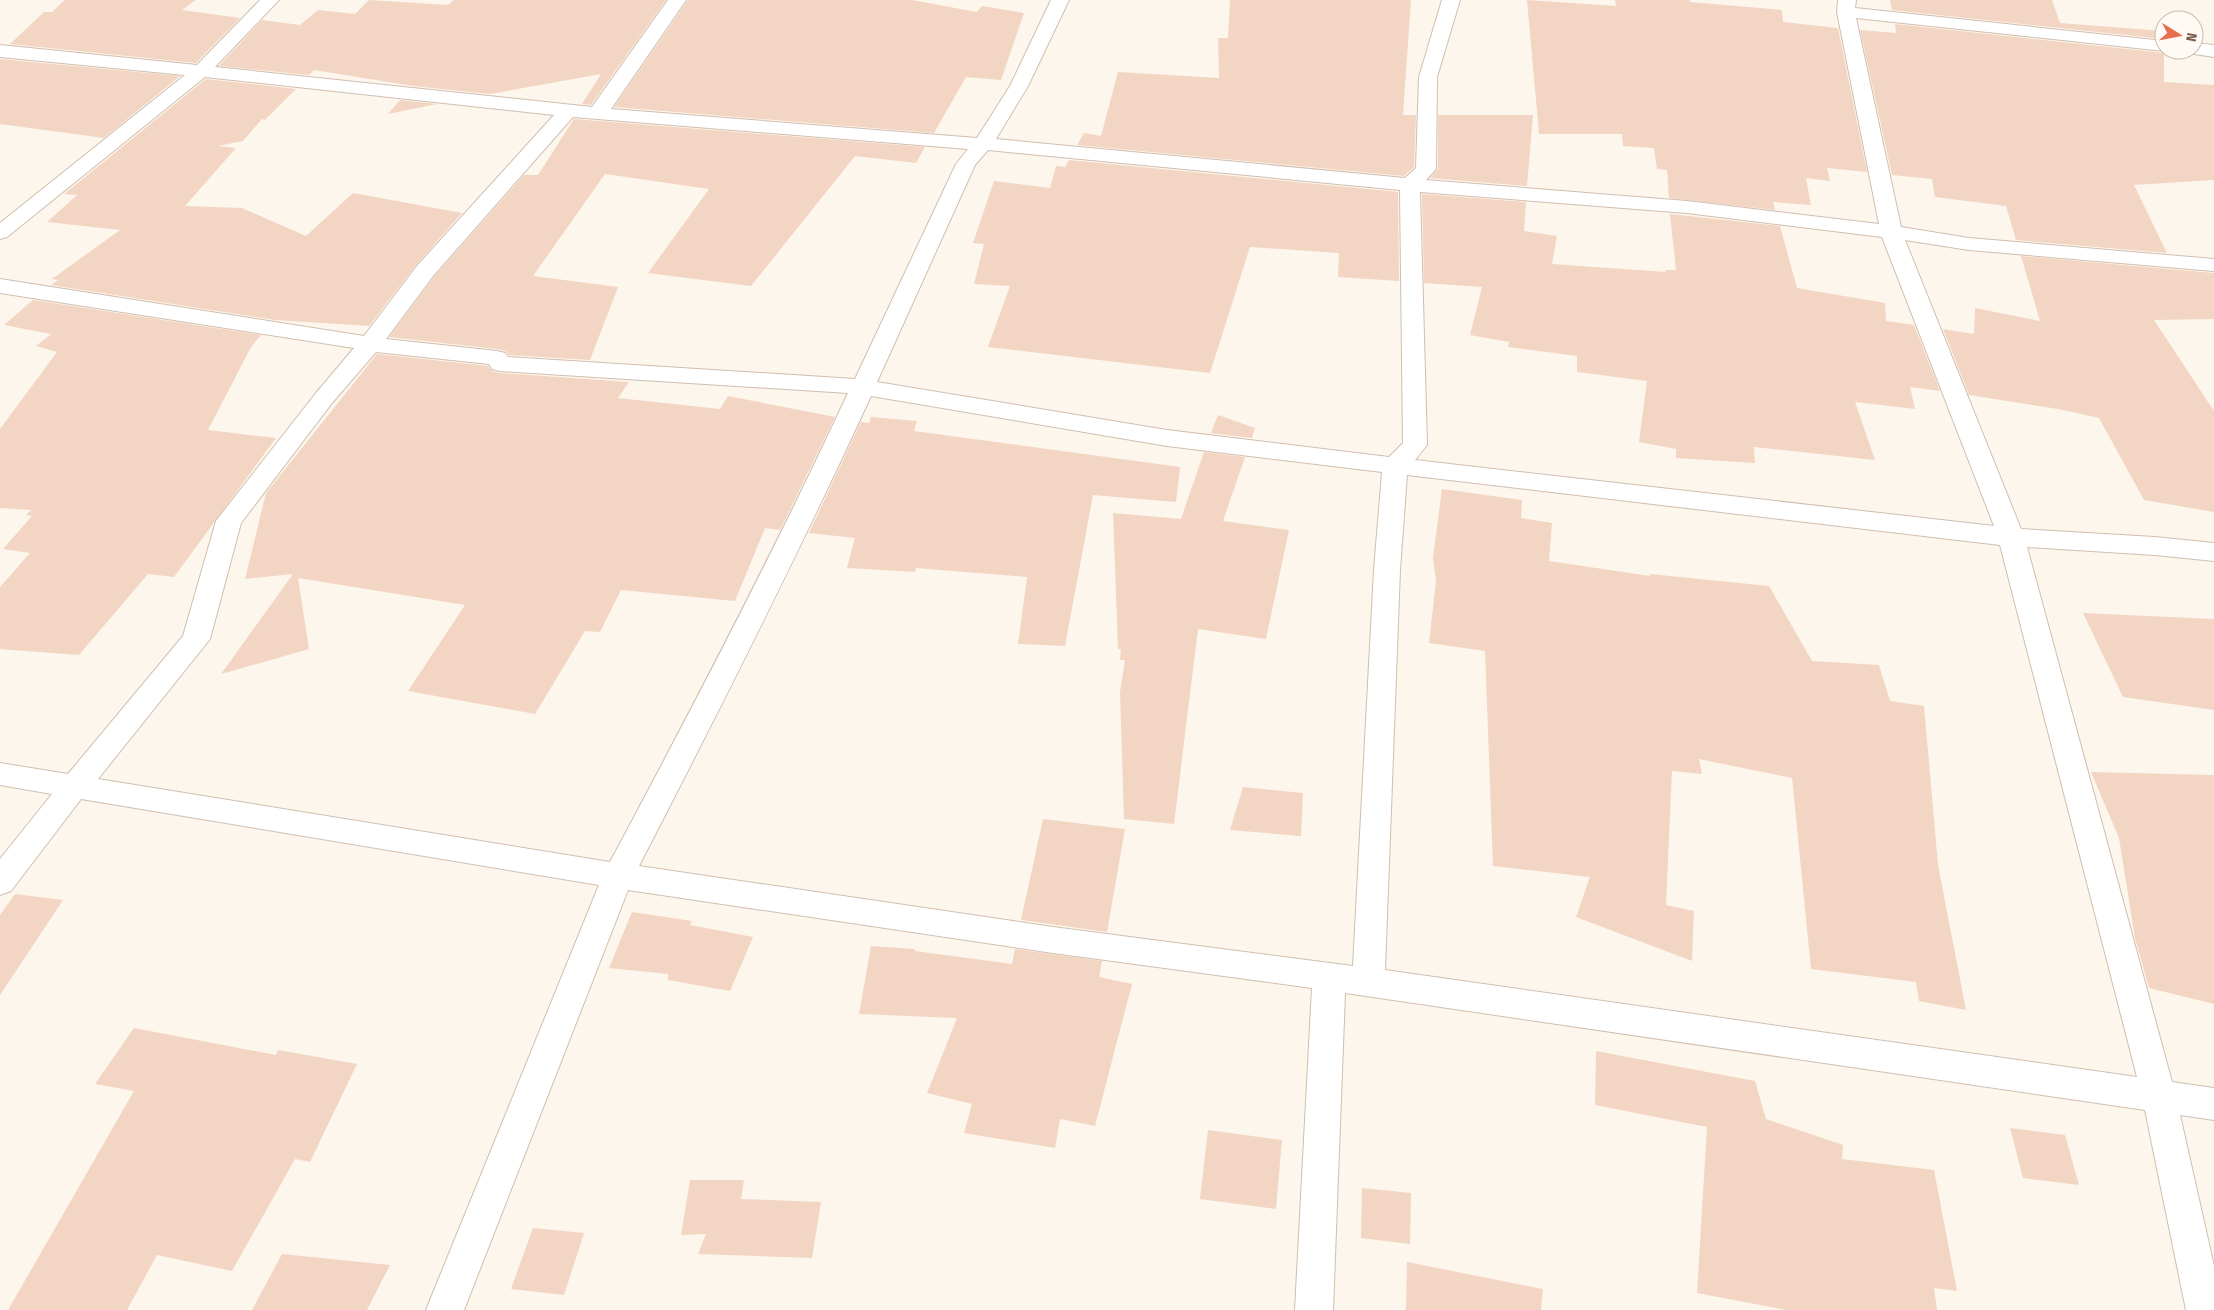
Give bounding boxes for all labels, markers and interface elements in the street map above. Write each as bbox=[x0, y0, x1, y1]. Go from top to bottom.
north arrow bbox=[2154, 10, 2204, 60]
text: N bbox=[2182, 32, 2200, 43]

